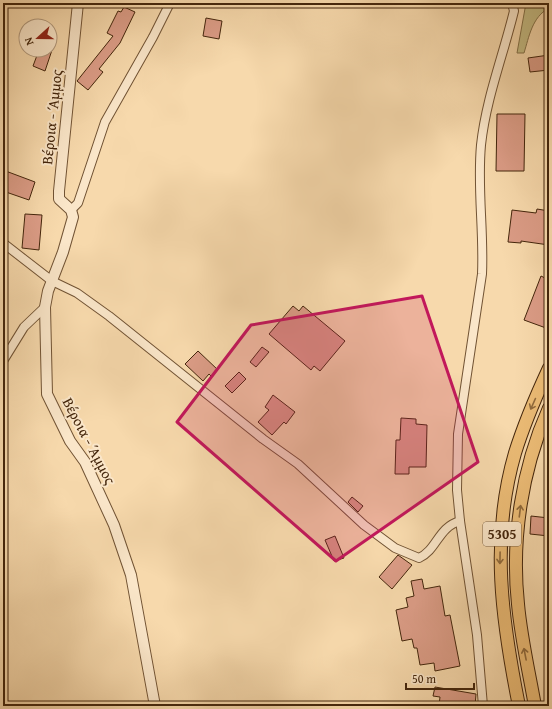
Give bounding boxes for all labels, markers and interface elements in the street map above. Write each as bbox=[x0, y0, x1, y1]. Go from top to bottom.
north arrow bbox=[18, 18, 58, 58]
text: N bbox=[20, 35, 37, 48]
street label: Βέροια - Άμμος bbox=[36, 68, 67, 166]
street label: Βέροια - Άμμος bbox=[58, 394, 121, 488]
one-way arrow bbox=[529, 398, 536, 410]
one-way arrow bbox=[517, 505, 524, 518]
road number: 5305 bbox=[483, 522, 521, 546]
one-way arrow bbox=[497, 551, 504, 564]
one-way arrow bbox=[521, 648, 529, 661]
scale bar bbox=[406, 665, 474, 691]
text: 50 m bbox=[412, 670, 436, 687]

